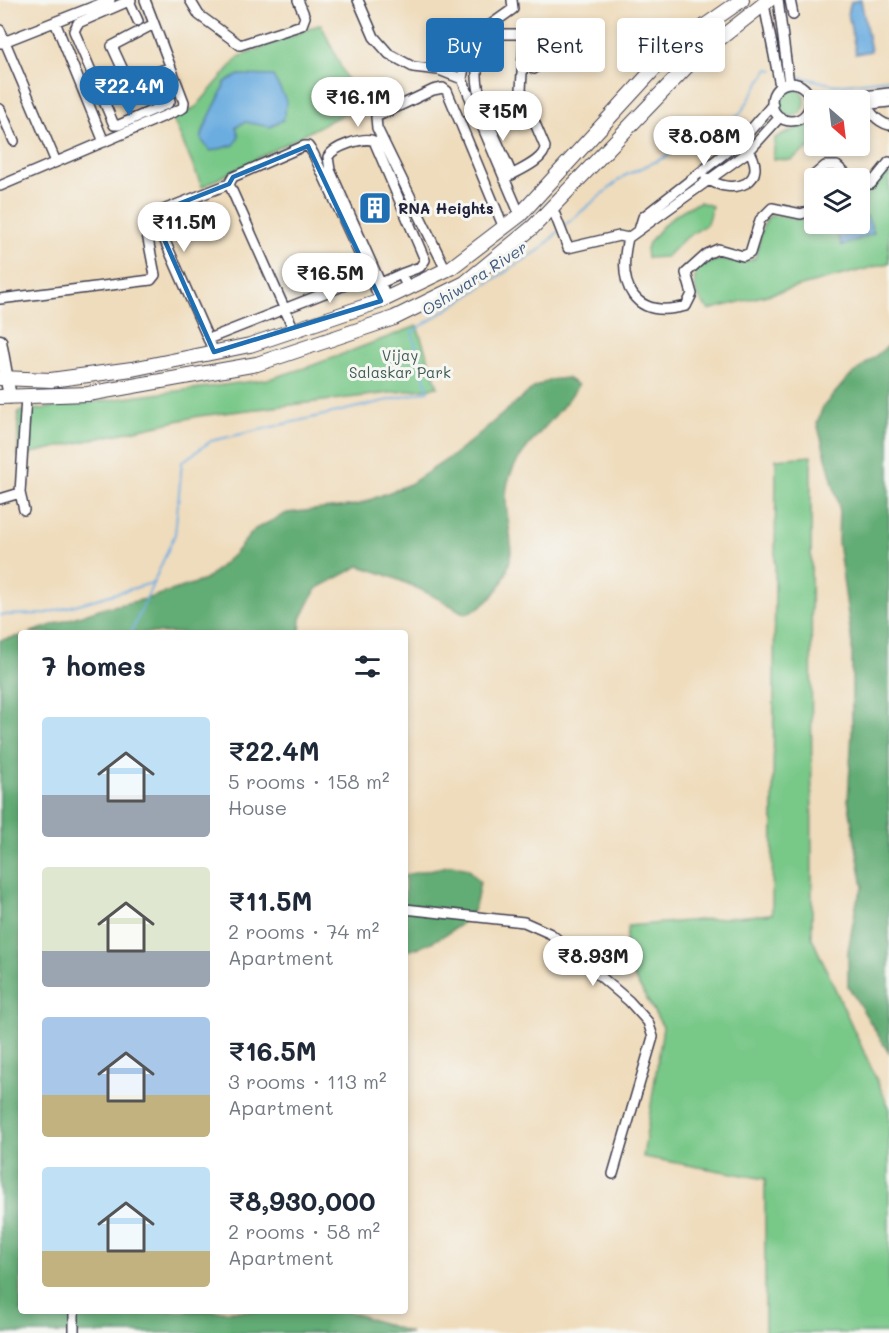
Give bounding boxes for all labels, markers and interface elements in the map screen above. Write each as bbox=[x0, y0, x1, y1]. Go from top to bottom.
chip: Buy bbox=[426, 18, 504, 72]
chip: Rent bbox=[516, 18, 605, 72]
chip: Filters bbox=[617, 18, 725, 72]
pin: ₹22.4M bbox=[80, 66, 178, 117]
text: ₹22.4M bbox=[94, 72, 164, 98]
pin: ₹16.1M bbox=[309, 77, 407, 128]
text: ₹16.1M bbox=[325, 83, 391, 109]
north arrow bbox=[804, 90, 870, 156]
map controls bbox=[804, 90, 870, 234]
pin: ₹15M bbox=[467, 91, 539, 142]
text: ₹15M bbox=[478, 97, 528, 123]
pin: ₹8.08M bbox=[655, 116, 753, 167]
text: ₹8.08M bbox=[667, 122, 741, 148]
button: layers bbox=[804, 168, 870, 234]
building icon: RNA Heights bbox=[357, 190, 393, 226]
place label: RNA Heights bbox=[398, 198, 494, 218]
pin: ₹11.5M bbox=[135, 202, 233, 253]
text: ₹11.5M bbox=[152, 208, 216, 234]
water label: Oshiwara River bbox=[417, 236, 531, 320]
pin: ₹16.5M bbox=[281, 253, 379, 304]
text: ₹16.5M bbox=[296, 259, 364, 285]
park label: Vijay Salaskar Park bbox=[349, 345, 451, 382]
text: 7 homes bbox=[42, 649, 146, 683]
icon: filters bbox=[351, 650, 384, 683]
text: ₹22.4M bbox=[228, 734, 320, 768]
icon: home bbox=[90, 741, 162, 813]
text: 5 rooms · 158 m² bbox=[228, 768, 390, 794]
text: House bbox=[228, 794, 287, 820]
text: ₹11.5M bbox=[228, 884, 312, 918]
icon: home bbox=[90, 891, 162, 963]
text: 2 rooms · 74 m² bbox=[228, 918, 379, 944]
pin: ₹8.93M bbox=[544, 936, 642, 987]
text: ₹8.93M bbox=[557, 942, 629, 968]
text: Apartment bbox=[228, 944, 334, 970]
text: ₹16.5M bbox=[228, 1034, 317, 1068]
icon: home bbox=[90, 1041, 162, 1113]
text: 3 rooms · 113 m² bbox=[228, 1068, 387, 1094]
text: Apartment bbox=[228, 1094, 334, 1120]
text: ₹8,930,000 bbox=[228, 1184, 375, 1218]
icon: home bbox=[90, 1191, 162, 1263]
text: 2 rooms · 58 m² bbox=[228, 1218, 380, 1244]
text: Apartment bbox=[228, 1244, 334, 1270]

